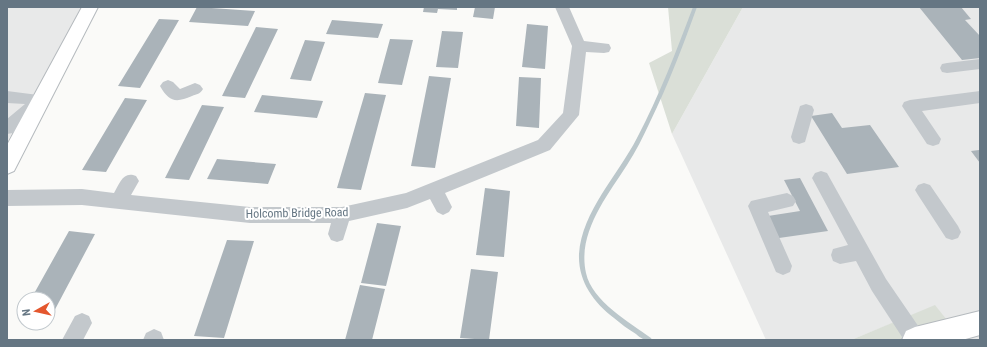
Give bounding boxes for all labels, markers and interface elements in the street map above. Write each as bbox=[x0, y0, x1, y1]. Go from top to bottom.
street label: Holcomb Bridge Road bbox=[245, 205, 349, 221]
north arrow bbox=[16, 291, 56, 331]
text: N bbox=[20, 308, 33, 317]

